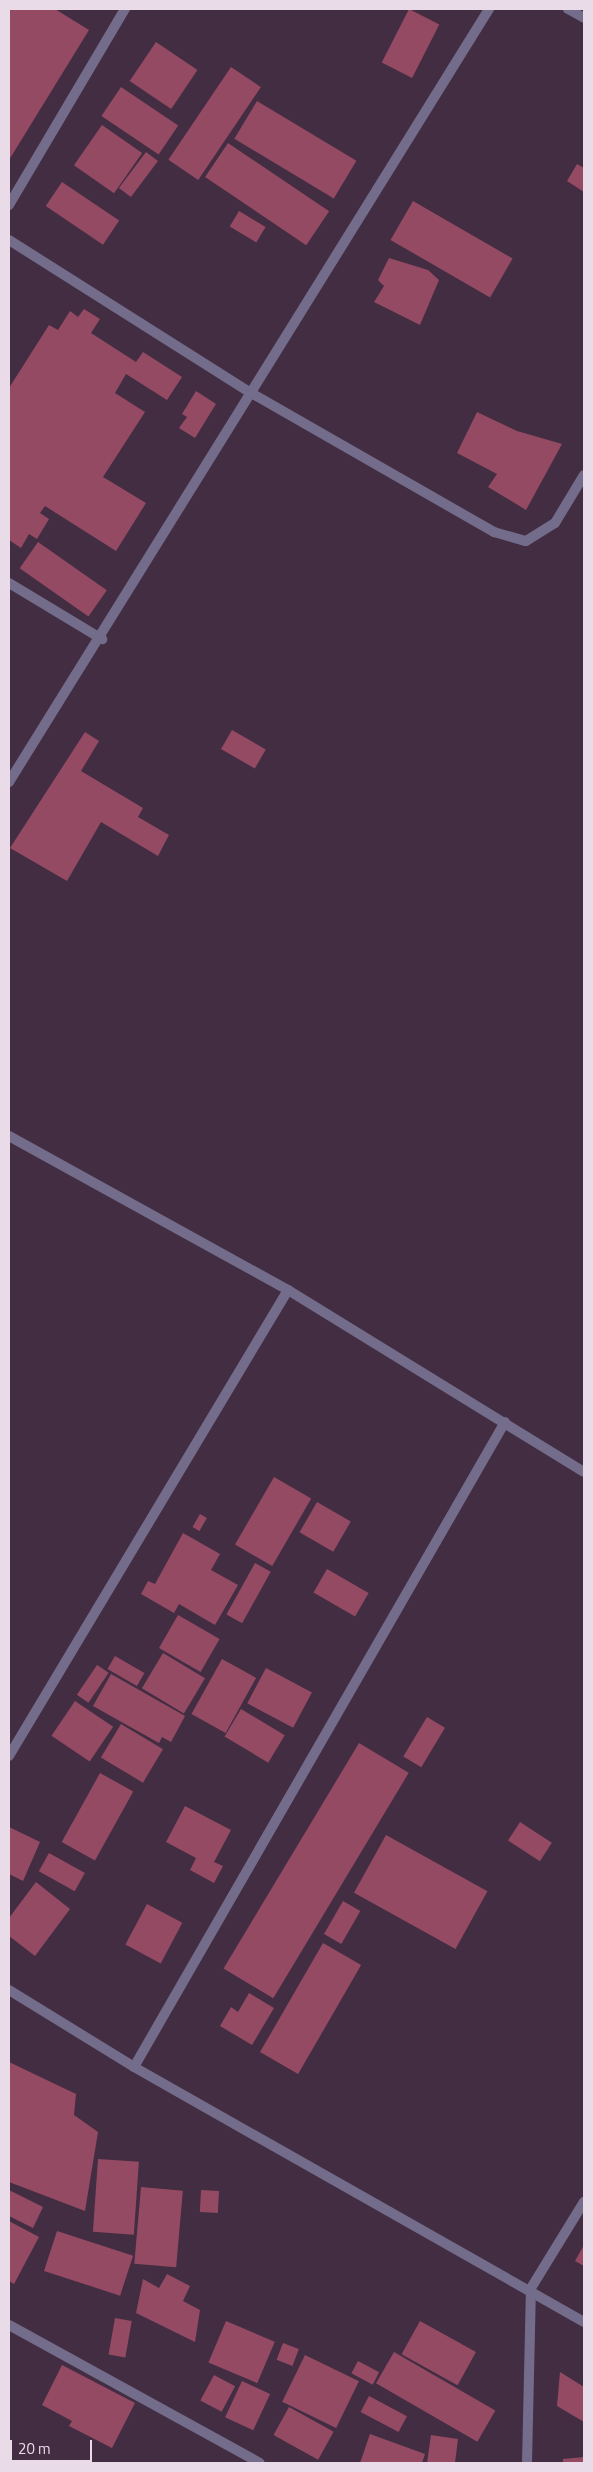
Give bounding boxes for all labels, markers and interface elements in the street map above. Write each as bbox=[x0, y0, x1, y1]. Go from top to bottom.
scale bar bbox=[12, 2430, 95, 2462]
text: 20 m bbox=[18, 2437, 51, 2460]

